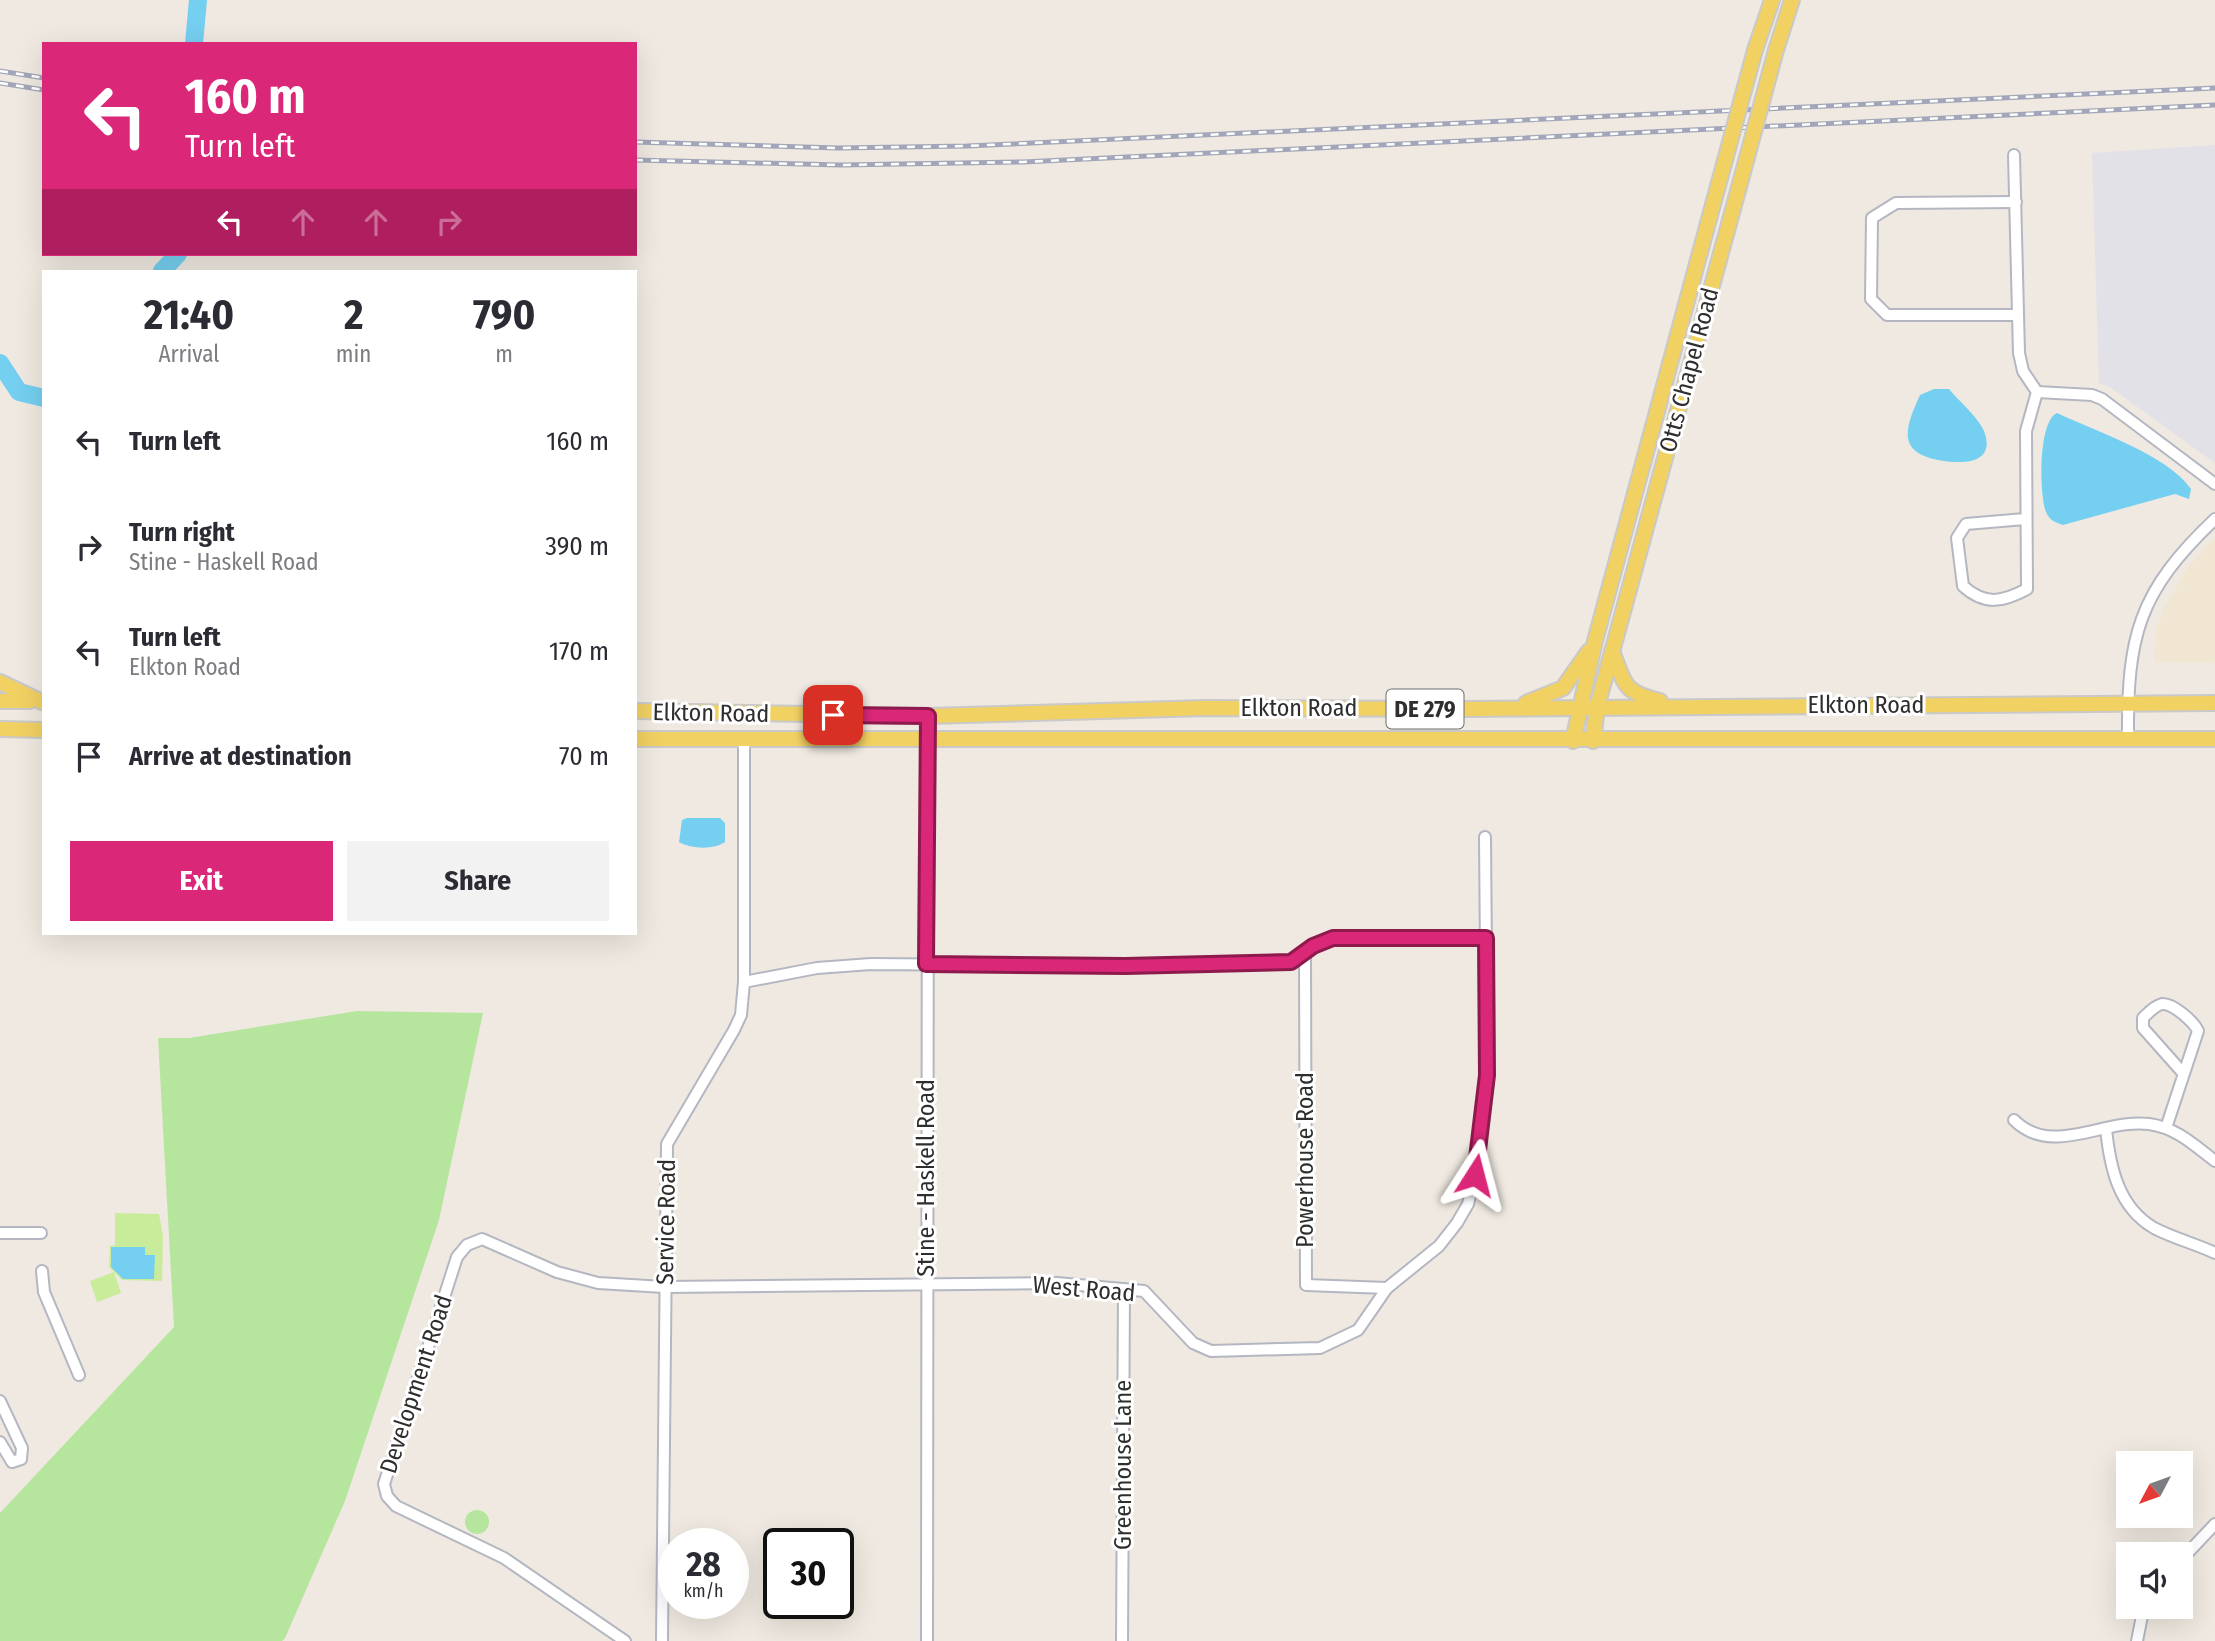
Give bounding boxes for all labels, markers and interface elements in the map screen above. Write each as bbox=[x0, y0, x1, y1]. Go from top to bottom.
text: 160 m bbox=[185, 67, 306, 126]
icon: left bbox=[70, 70, 161, 161]
text: Turn left bbox=[185, 127, 295, 165]
icon: left bbox=[211, 203, 249, 241]
icon: ahead bbox=[284, 203, 322, 241]
icon: ahead bbox=[357, 203, 395, 241]
icon: right bbox=[430, 203, 468, 241]
street label: Otts Chapel Road bbox=[1654, 285, 1724, 455]
text: 21:40 bbox=[144, 290, 234, 340]
text: 2 bbox=[344, 290, 363, 340]
text: 790 bbox=[473, 290, 535, 340]
text: Arrival bbox=[158, 340, 219, 368]
text: min bbox=[336, 340, 371, 368]
text: m bbox=[495, 340, 513, 368]
icon: left bbox=[70, 423, 108, 461]
text: Turn left bbox=[129, 426, 221, 457]
text: 160 m bbox=[546, 426, 609, 457]
text: Turn right bbox=[129, 517, 235, 548]
icon: right bbox=[70, 528, 108, 566]
text: 390 m bbox=[545, 531, 609, 562]
text: Stine - Haskell Road bbox=[129, 548, 318, 576]
text: Turn left bbox=[129, 622, 221, 653]
icon: left bbox=[70, 633, 108, 671]
text: 170 m bbox=[549, 636, 609, 667]
text: Elkton Road bbox=[129, 653, 241, 681]
pin bbox=[803, 685, 863, 745]
road number: DE 279 bbox=[1386, 690, 1464, 729]
street label: Elkton Road bbox=[1808, 691, 1924, 719]
street label: Elkton Road bbox=[1241, 694, 1357, 722]
icon: arrive bbox=[814, 696, 852, 734]
street label: Elkton Road bbox=[652, 698, 770, 728]
icon: arrive bbox=[70, 738, 108, 776]
text: Arrive at destination bbox=[129, 741, 352, 772]
text: 70 m bbox=[559, 741, 609, 772]
button: Exit bbox=[70, 841, 333, 921]
button: Share bbox=[347, 841, 609, 921]
street label: Powerhouse Road bbox=[1291, 1072, 1319, 1248]
street label: Stine - Haskell Road bbox=[912, 1079, 940, 1277]
position arrow bbox=[1438, 1138, 1512, 1212]
street label: Service Road bbox=[651, 1159, 681, 1285]
street label: West Road bbox=[1031, 1271, 1137, 1307]
street label: Development Road bbox=[374, 1291, 458, 1477]
street label: Greenhouse Lane bbox=[1109, 1380, 1137, 1550]
north arrow bbox=[2116, 1451, 2193, 1528]
map controls bbox=[2116, 1451, 2193, 1619]
speed limit sign: 30 bbox=[763, 1528, 854, 1619]
button: sound bbox=[2116, 1542, 2193, 1619]
text: 28 bbox=[686, 1543, 721, 1585]
text: km/h bbox=[683, 1580, 724, 1602]

